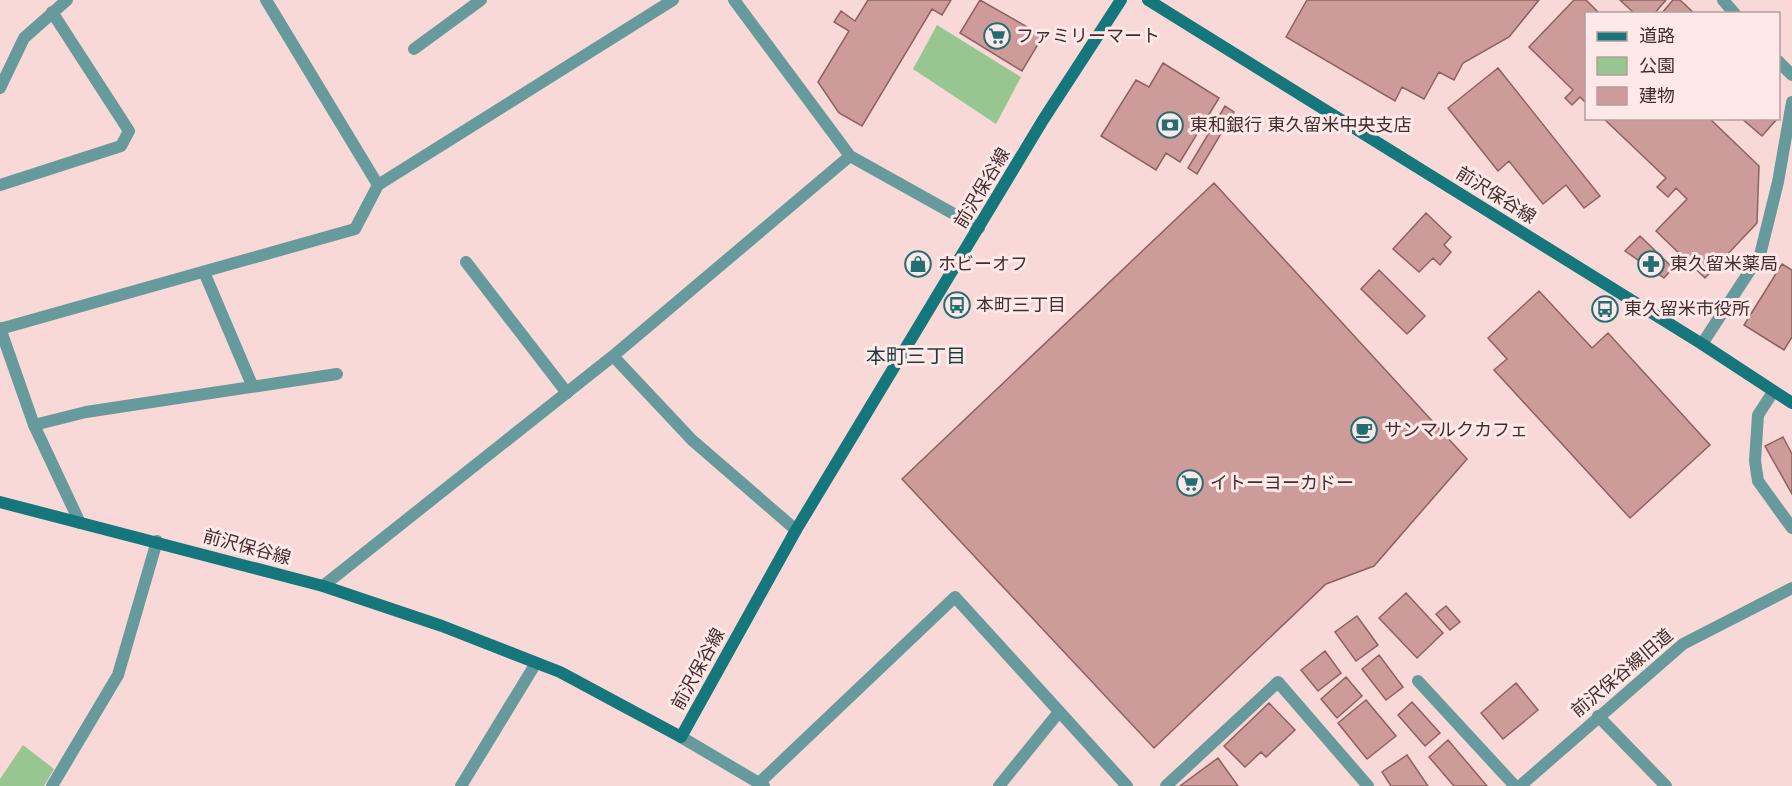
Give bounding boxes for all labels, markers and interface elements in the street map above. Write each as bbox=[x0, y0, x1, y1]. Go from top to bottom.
legend bbox=[1585, 12, 1780, 120]
supermarket icon: ファミリーマート bbox=[982, 21, 1012, 51]
place label: ファミリーマート bbox=[1016, 23, 1160, 49]
text: 道路 bbox=[1639, 23, 1675, 49]
text: 公園 bbox=[1639, 53, 1675, 79]
text: 建物 bbox=[1639, 83, 1675, 109]
bank icon: 東和銀行 東久留米中央支店 bbox=[1155, 110, 1185, 140]
place label: 東和銀行 東久留米中央支店 bbox=[1190, 112, 1411, 138]
street label: 前沢保谷線 bbox=[948, 143, 1016, 233]
street label: 前沢保谷線 bbox=[1451, 160, 1541, 230]
shop icon: ホビーオフ bbox=[903, 249, 933, 279]
pharmacy icon: 東久留米薬局 bbox=[1636, 249, 1666, 279]
place label: ホビーオフ bbox=[938, 251, 1028, 277]
place label: 東久留米薬局 bbox=[1670, 251, 1778, 277]
bus stop icon: 本町三丁目 bbox=[942, 290, 972, 320]
place label: 本町三丁目 bbox=[976, 292, 1066, 318]
bus stop icon: 東久留米市役所 bbox=[1590, 294, 1620, 324]
place label: 東久留米市役所 bbox=[1624, 296, 1750, 322]
district label: 本町三丁目 bbox=[866, 342, 966, 371]
cafe icon: サンマルクカフェ bbox=[1349, 415, 1379, 445]
place label: サンマルクカフェ bbox=[1384, 417, 1528, 443]
supermarket icon: イトーヨーカドー bbox=[1175, 468, 1205, 498]
place label: イトーヨーカドー bbox=[1210, 470, 1354, 496]
street label: 前沢保谷線 bbox=[200, 523, 294, 571]
street label: 前沢保谷線 bbox=[665, 623, 731, 715]
street label: 前沢保谷線旧道 bbox=[1565, 623, 1679, 723]

